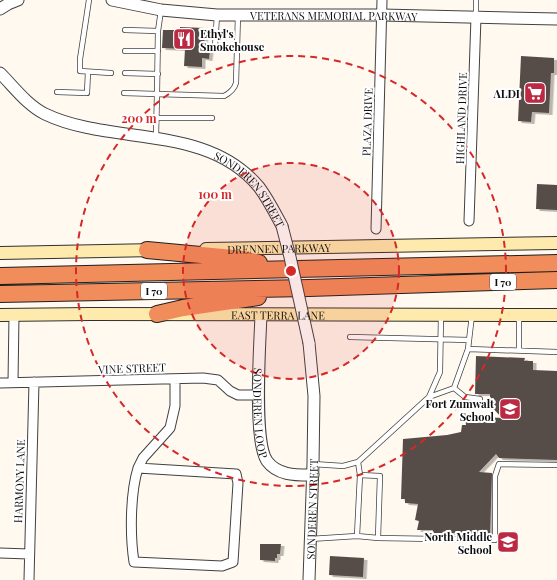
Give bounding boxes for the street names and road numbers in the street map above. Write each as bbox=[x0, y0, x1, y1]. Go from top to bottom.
street label: VETERANS MEMORIAL PARKWAY bbox=[249, 7, 418, 23]
street label: HIGHLAND DRIVE bbox=[452, 71, 470, 164]
street label: PLAZA DRIVE bbox=[358, 87, 376, 156]
street label: SONDEREN STREET bbox=[212, 147, 289, 230]
street label: DRENNEN PARKWAY bbox=[227, 239, 331, 256]
road number: I 70 bbox=[490, 274, 516, 290]
road number: I 70 bbox=[141, 283, 167, 299]
street label: EAST TERRA LANE bbox=[231, 307, 325, 322]
street label: VINE STREET bbox=[97, 359, 166, 377]
street label: SONDEREN LOOP bbox=[251, 368, 272, 460]
street label: HARMONY LANE bbox=[10, 438, 28, 523]
street label: SONDEREN STREET bbox=[302, 458, 321, 560]

